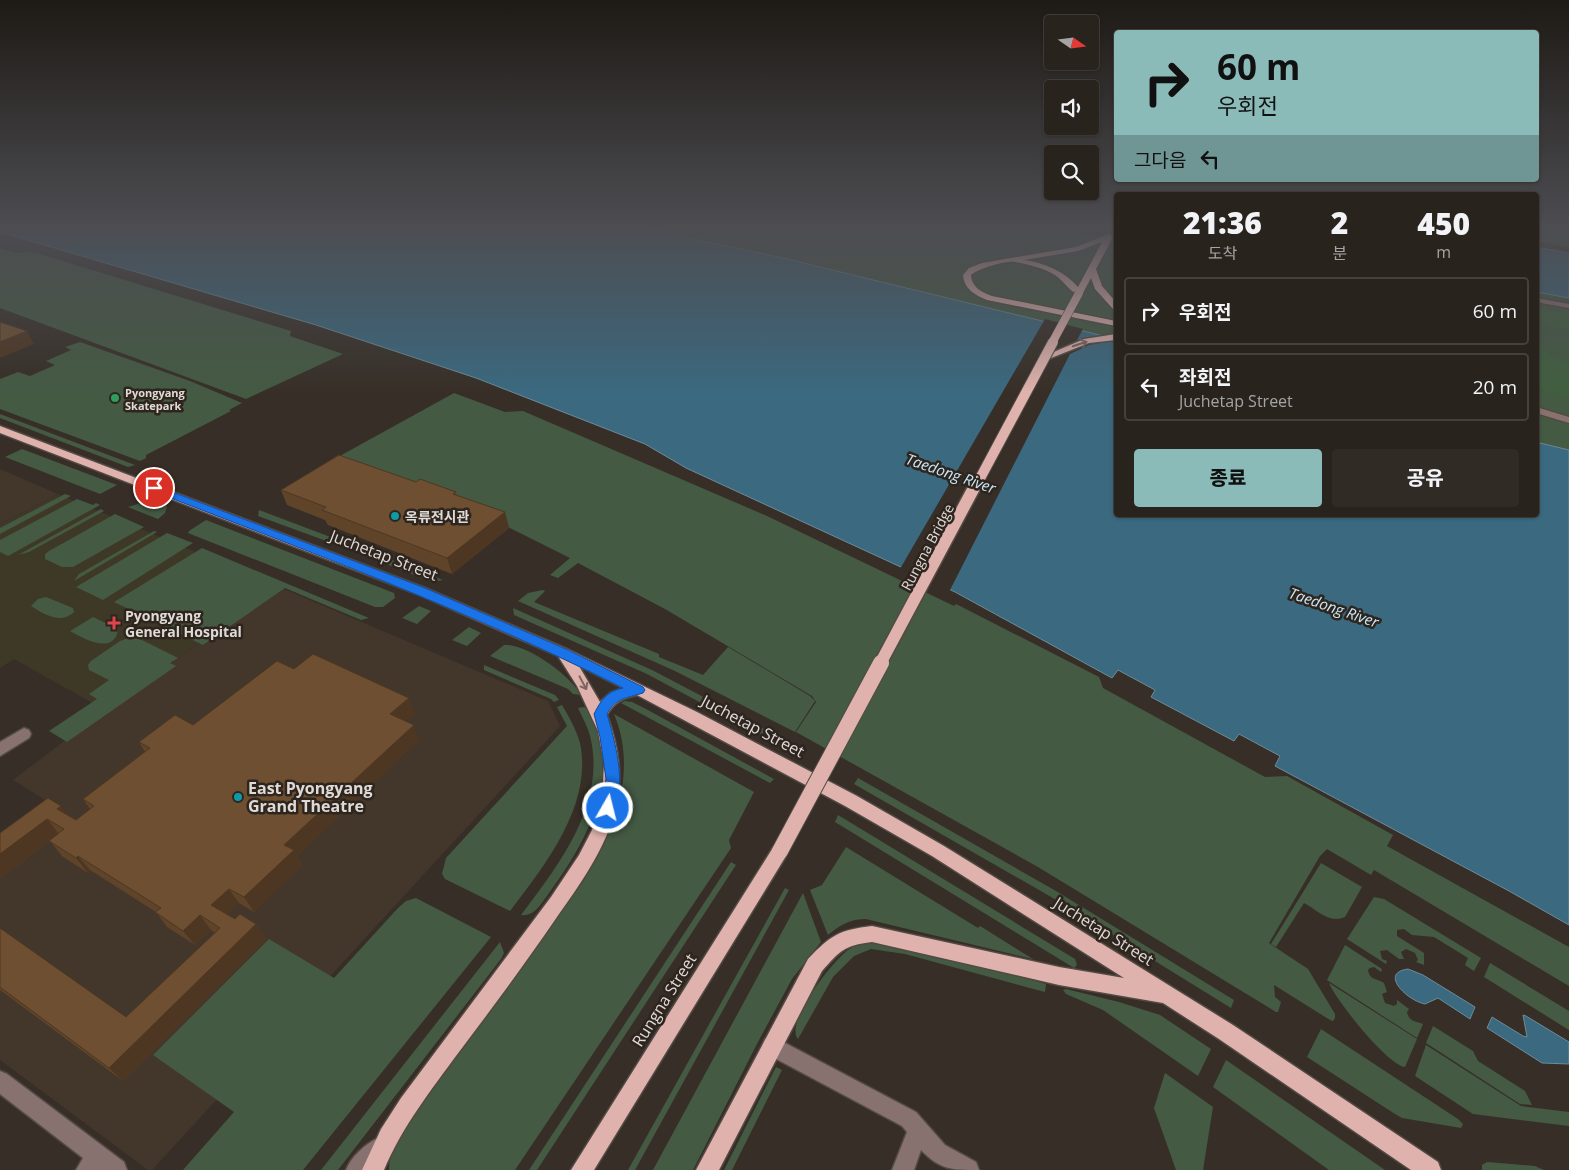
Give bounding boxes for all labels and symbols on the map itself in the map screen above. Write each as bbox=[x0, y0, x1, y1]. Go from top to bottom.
north arrow bbox=[1044, 15, 1099, 70]
one-way arrow bbox=[1072, 338, 1088, 348]
place label: Pyongyang Skatepark bbox=[125, 385, 186, 413]
marker: Pyongyang Skatepark bbox=[109, 392, 121, 404]
water label: Taedong River bbox=[904, 448, 999, 498]
pin bbox=[133, 467, 175, 509]
street label: Rungna Bridge bbox=[896, 500, 958, 594]
place label: 옥류전시관 bbox=[405, 507, 470, 526]
marker: 옥류전시관 bbox=[389, 510, 401, 522]
street label: Juchetap Street bbox=[325, 524, 441, 586]
water label: Taedong River bbox=[1287, 582, 1382, 632]
place label: Pyongyang General Hospital bbox=[125, 606, 242, 641]
marker: Pyongyang General Hospital bbox=[107, 616, 121, 630]
one-way arrow bbox=[578, 675, 588, 690]
street label: Juchetap Street bbox=[696, 689, 809, 763]
place label: East Pyongyang Grand Theatre bbox=[248, 777, 373, 817]
position arrow bbox=[581, 781, 633, 833]
marker: East Pyongyang Grand Theatre bbox=[232, 791, 244, 803]
street label: Juchetap Street bbox=[1048, 890, 1158, 971]
street label: Rungna Street bbox=[627, 949, 702, 1051]

